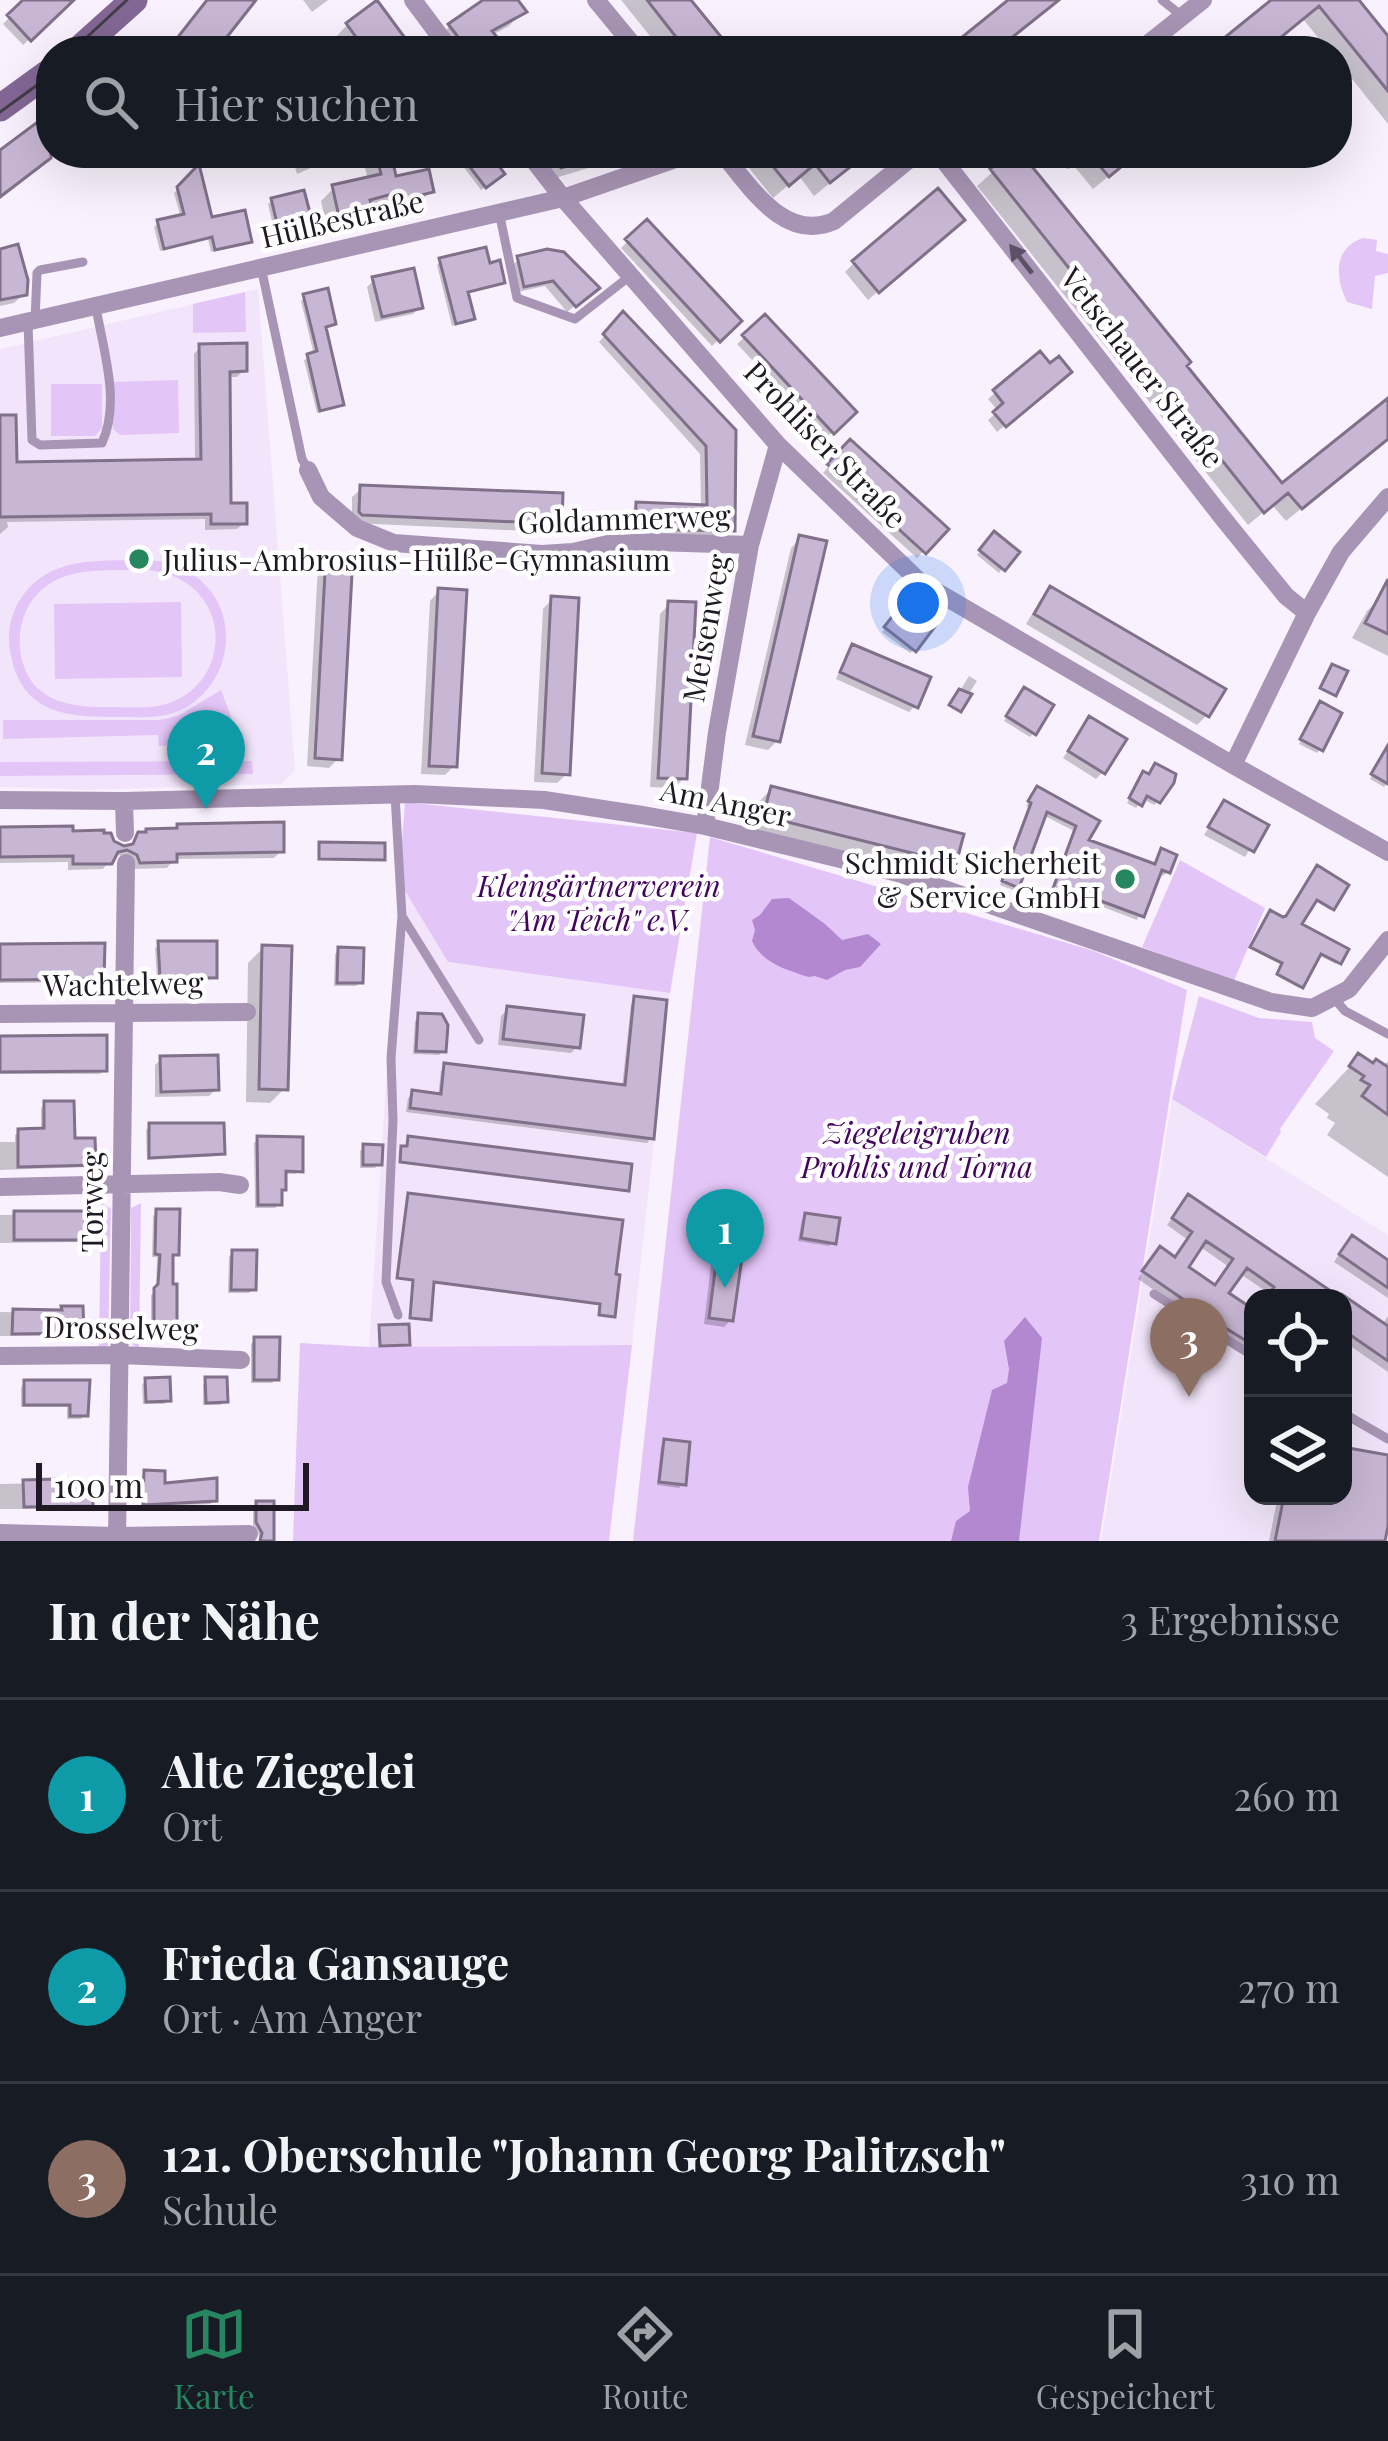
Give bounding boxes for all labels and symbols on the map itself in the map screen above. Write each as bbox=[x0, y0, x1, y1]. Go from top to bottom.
street label: Hülßestraße bbox=[257, 180, 427, 256]
one-way arrow bbox=[1009, 244, 1034, 275]
street label: Vetschauer Straße bbox=[1051, 258, 1234, 475]
street label: Prohliser Straße bbox=[736, 352, 916, 536]
street label: Goldammerweg bbox=[517, 494, 732, 542]
place label: Julius-Ambrosius-Hülße-Gymnasium bbox=[162, 539, 671, 579]
marker: Julius-Ambrosius-Hülße-Gymnasium bbox=[126, 546, 152, 572]
street label: Meisenweg bbox=[672, 551, 738, 705]
your location bbox=[888, 573, 948, 633]
pin: 2 bbox=[167, 710, 245, 809]
street label: Am Anger bbox=[656, 768, 795, 835]
place label: Schmidt Sicherheit & Service GmbH bbox=[845, 842, 1101, 916]
park label: Kleingärtnerverein "Am Teich" e.V. bbox=[476, 865, 721, 939]
marker: Schmidt Sicherheit & Service GmbH bbox=[1112, 866, 1138, 892]
street label: Wachtelweg bbox=[41, 962, 204, 1004]
park label: Ziegeleigruben Prohlis und Torna bbox=[800, 1112, 1033, 1186]
street label: Torweg bbox=[71, 1151, 111, 1252]
pin: 1 bbox=[686, 1189, 764, 1288]
pin: 3 bbox=[1150, 1298, 1228, 1397]
street label: Drosselweg bbox=[43, 1306, 199, 1348]
scale bar bbox=[36, 1457, 309, 1510]

